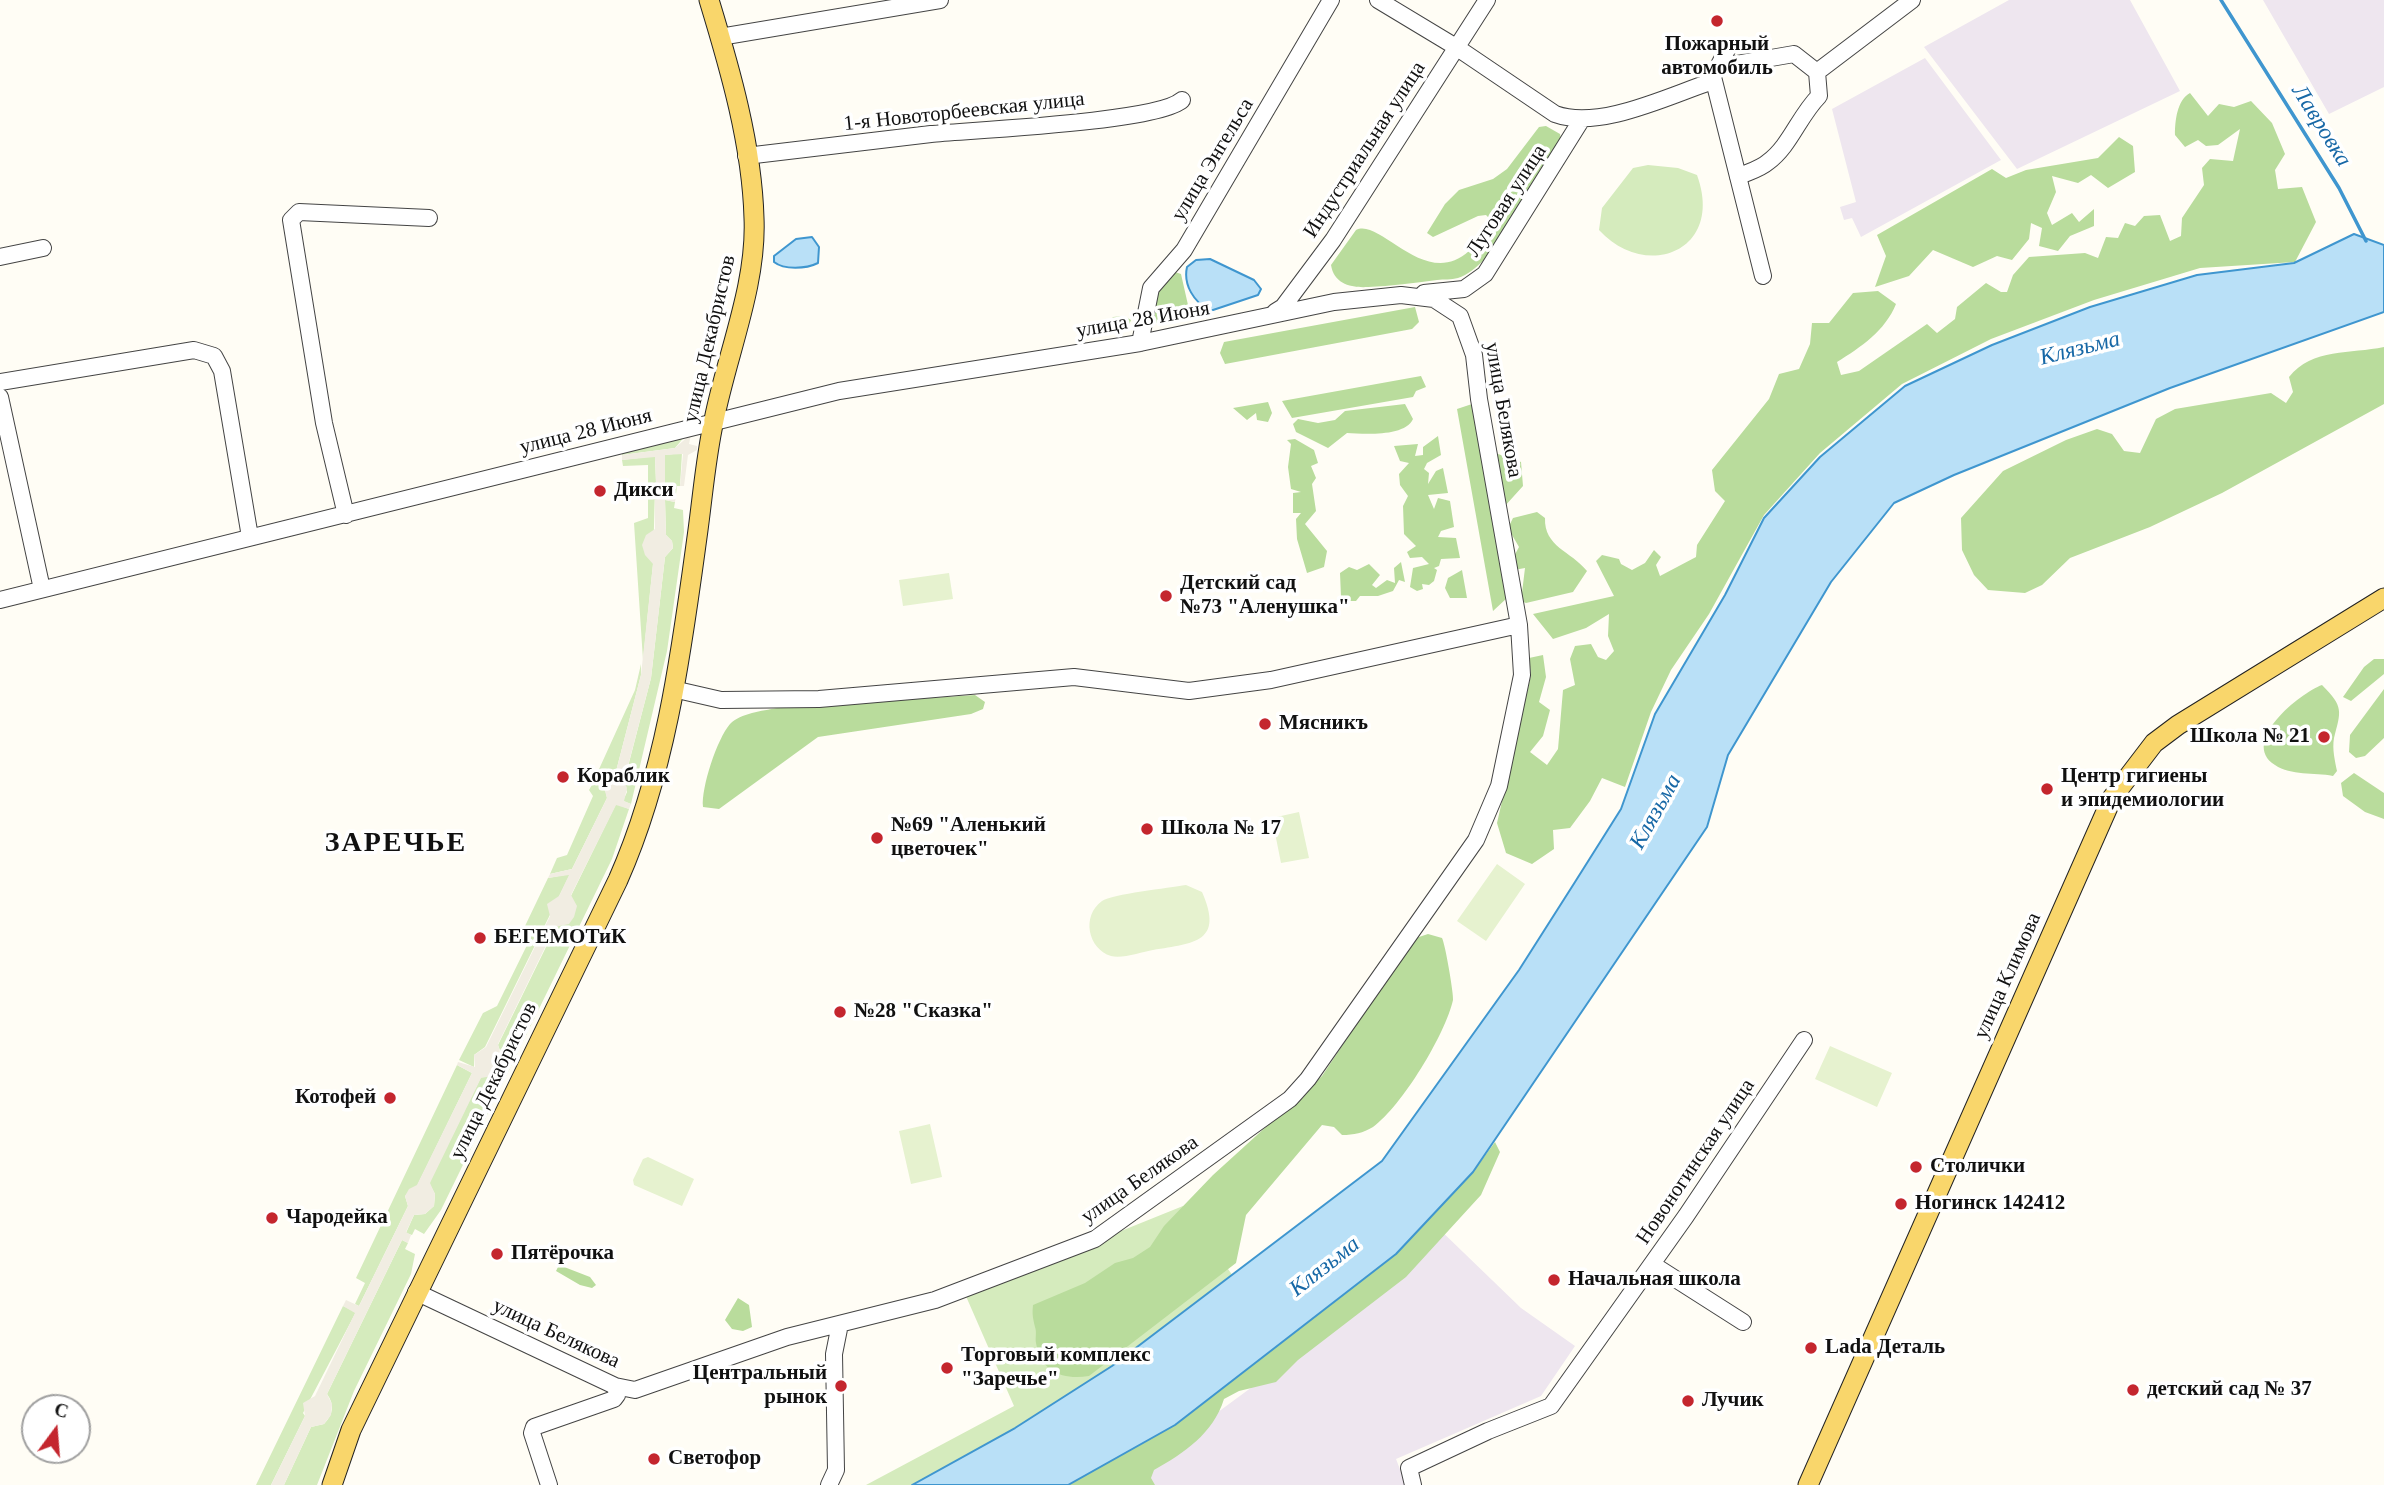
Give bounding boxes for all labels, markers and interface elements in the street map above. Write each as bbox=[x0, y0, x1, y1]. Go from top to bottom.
marker: Пожарный автомобиль bbox=[1709, 13, 1725, 29]
place label: Пожарный автомобиль bbox=[1661, 32, 1773, 82]
street label: Индустриальная улица bbox=[1299, 57, 1431, 243]
water label: Лавровка bbox=[2285, 80, 2357, 172]
street label: 1-я Новоторбеевская улица bbox=[842, 87, 1086, 137]
street label: улица Энгельса bbox=[1166, 94, 1260, 226]
street label: Луговая улица bbox=[1461, 140, 1553, 262]
street label: улица Декабристов bbox=[678, 253, 742, 425]
street label: улица 28 Июня bbox=[1074, 296, 1212, 344]
water label: Клязьма bbox=[2037, 326, 2123, 372]
street label: улица Белякова bbox=[1479, 340, 1527, 480]
street label: улица 28 Июня bbox=[517, 403, 655, 461]
place label: Дикси bbox=[614, 478, 674, 504]
marker: Дикси bbox=[592, 483, 608, 499]
place label: Детский сад №73 "Аленушка" bbox=[1180, 571, 1350, 621]
marker: Детский сад №73 "Аленушка" bbox=[1158, 588, 1174, 604]
place label: Мясникъ bbox=[1279, 711, 1368, 737]
marker: Мясникъ bbox=[1257, 716, 1273, 732]
place label: Школа № 21 bbox=[2190, 724, 2310, 750]
marker: Школа № 21 bbox=[2316, 729, 2332, 745]
place label: Кораблик bbox=[577, 764, 670, 790]
place label: Центр гигиены и эпидемиологии bbox=[2061, 764, 2224, 814]
marker: Кораблик bbox=[555, 769, 571, 785]
water label: Клязьма bbox=[1624, 770, 1688, 854]
marker: Центр гигиены и эпидемиологии bbox=[2039, 781, 2055, 797]
place label: №69 "Аленький цветочек" bbox=[891, 813, 1046, 863]
place label: Школа № 17 bbox=[1161, 816, 1281, 842]
marker: Школа № 17 bbox=[1139, 821, 1155, 837]
district label: ЗАРЕЧЬЕ bbox=[326, 827, 466, 861]
marker: №69 "Аленький цветочек" bbox=[869, 830, 885, 846]
street label: улица Климова bbox=[1969, 909, 2047, 1043]
place label: БЕГЕМОТиК bbox=[494, 925, 626, 951]
marker: БЕГЕМОТиК bbox=[472, 930, 488, 946]
street label: улица Декабристов bbox=[445, 999, 543, 1163]
place label: №28 "Сказка" bbox=[854, 999, 993, 1025]
marker: №28 "Сказка" bbox=[832, 1004, 848, 1020]
street label: Новоногинская улица bbox=[1631, 1075, 1761, 1249]
place label: Котофей bbox=[295, 1085, 376, 1111]
marker: Котофей bbox=[382, 1090, 398, 1106]
street label: улица Белякова bbox=[1077, 1130, 1203, 1230]
place label: Столички bbox=[1930, 1154, 2025, 1180]
marker: Столички bbox=[1908, 1159, 1924, 1175]
place label: Ногинск 142412 bbox=[1915, 1191, 2065, 1217]
marker: Ногинск 142412 bbox=[1893, 1196, 1909, 1212]
place label: Чародейка bbox=[286, 1205, 388, 1231]
marker: Чародейка bbox=[264, 1210, 280, 1226]
water label: Клязьма bbox=[1284, 1231, 1366, 1303]
place label: Пятёрочка bbox=[511, 1241, 614, 1267]
marker: Пятёрочка bbox=[489, 1246, 505, 1262]
place label: Начальная школа bbox=[1568, 1267, 1741, 1293]
marker: Начальная школа bbox=[1546, 1272, 1562, 1288]
street label: улица Белякова bbox=[488, 1294, 624, 1374]
place label: Lada Деталь bbox=[1825, 1335, 1945, 1361]
marker: Lada Деталь bbox=[1803, 1340, 1819, 1356]
place label: Торговый комплекс "Заречье" bbox=[961, 1343, 1151, 1393]
marker: Торговый комплекс "Заречье" bbox=[939, 1360, 955, 1376]
place label: Центральный рынок bbox=[693, 1361, 827, 1411]
place label: детский сад № 37 bbox=[2147, 1377, 2312, 1403]
marker: Центральный рынок bbox=[833, 1378, 849, 1394]
marker: детский сад № 37 bbox=[2125, 1382, 2141, 1398]
place label: Лучик bbox=[1702, 1388, 1764, 1414]
marker: Лучик bbox=[1680, 1393, 1696, 1409]
north arrow bbox=[21, 1394, 91, 1464]
text: С bbox=[52, 1398, 71, 1422]
place label: Светофор bbox=[668, 1446, 761, 1472]
marker: Светофор bbox=[646, 1451, 662, 1467]

